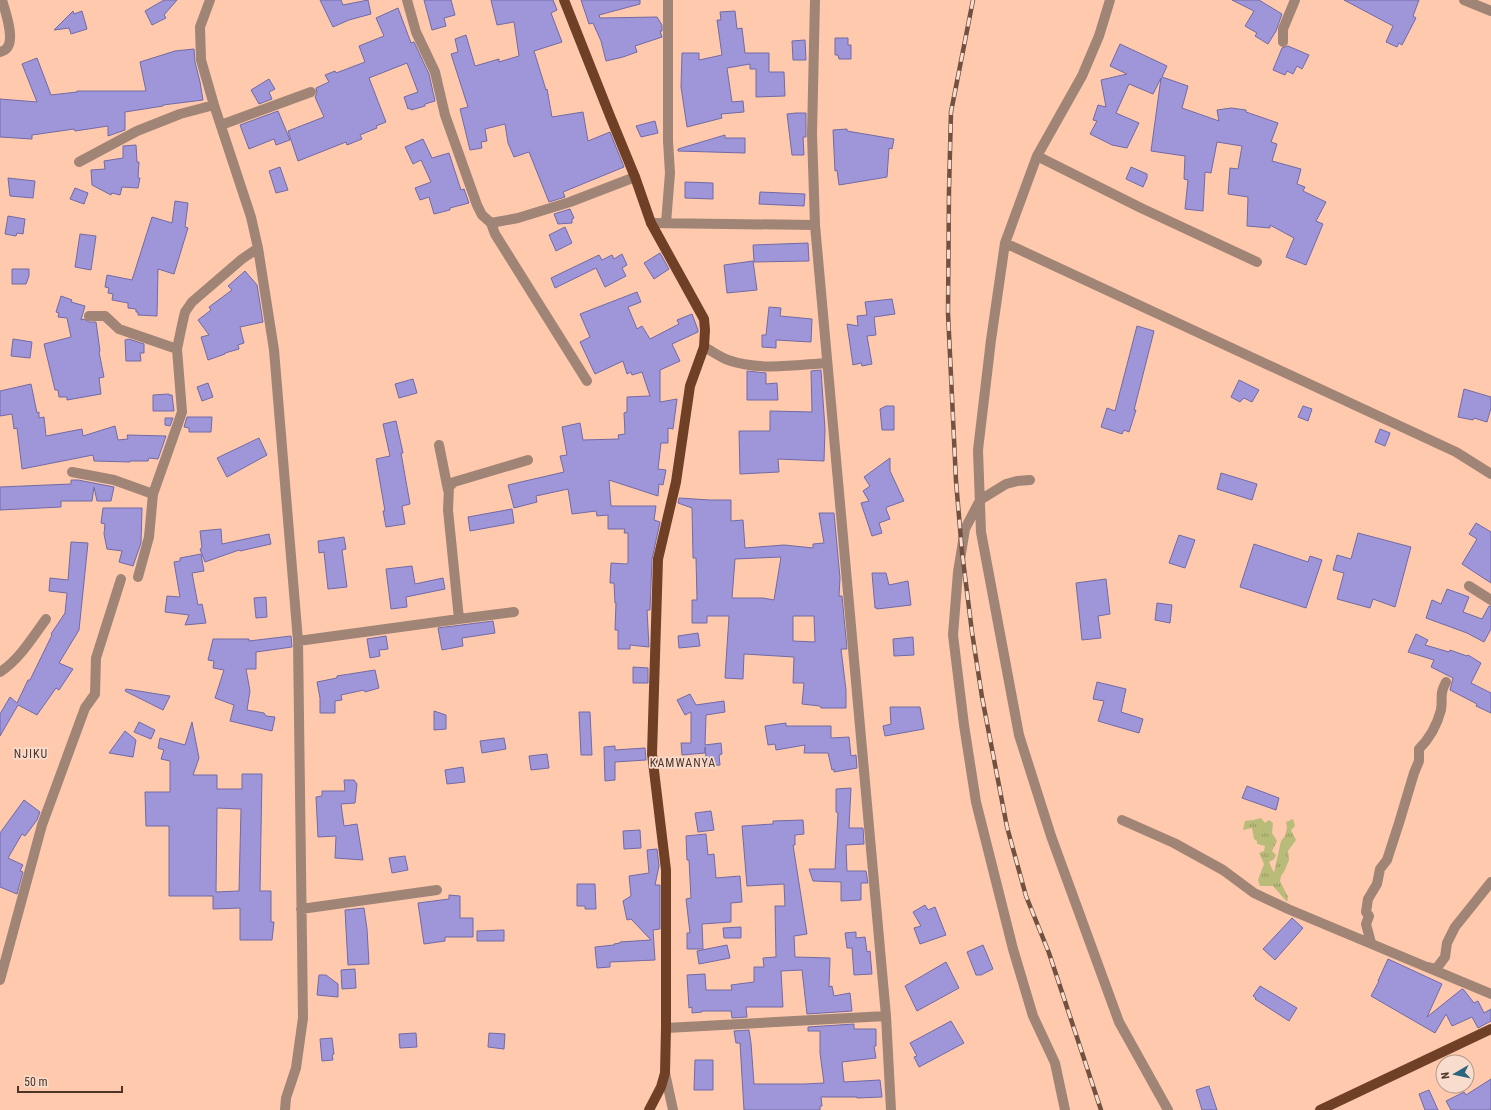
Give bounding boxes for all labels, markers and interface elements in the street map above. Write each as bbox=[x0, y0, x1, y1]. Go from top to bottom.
district label: NJIKU bbox=[14, 747, 48, 761]
district label: KAMWANYA bbox=[650, 756, 716, 770]
north arrow bbox=[1435, 1054, 1475, 1094]
scale bar bbox=[18, 1068, 122, 1094]
text: N bbox=[1439, 1071, 1453, 1080]
text: 50 m bbox=[24, 1075, 48, 1089]

